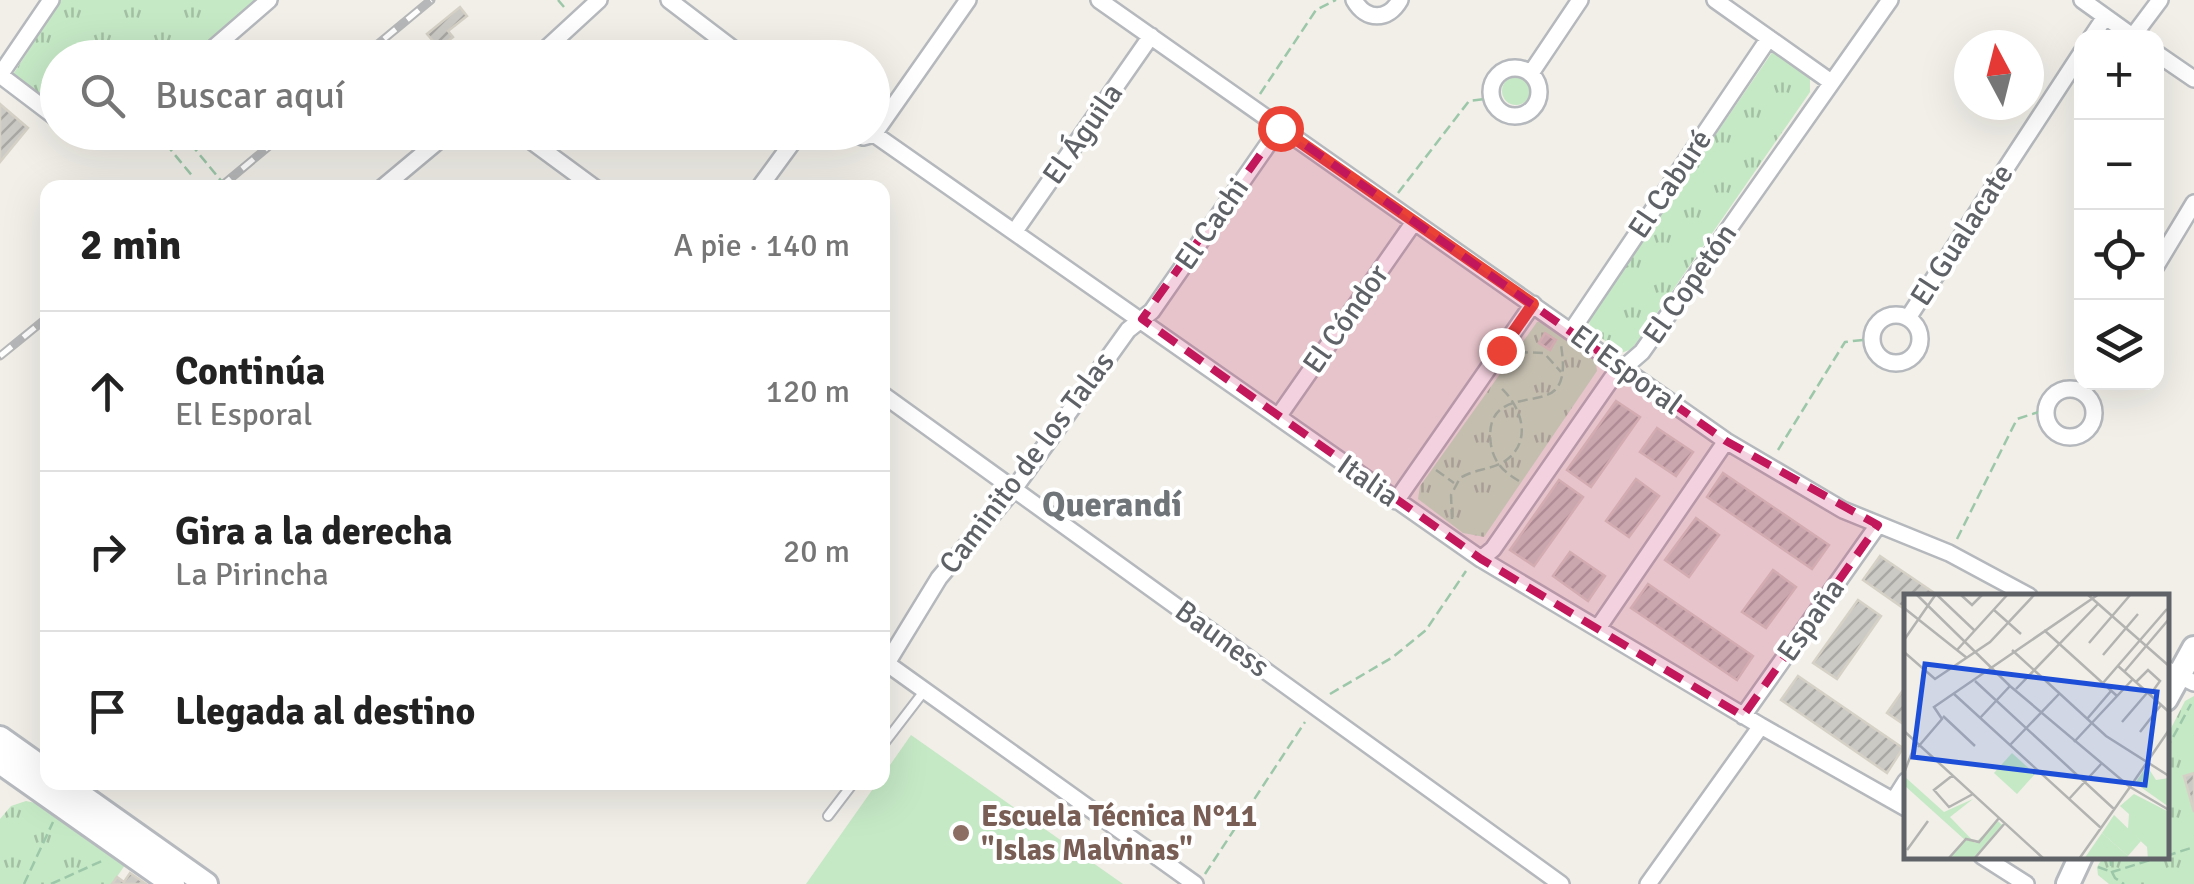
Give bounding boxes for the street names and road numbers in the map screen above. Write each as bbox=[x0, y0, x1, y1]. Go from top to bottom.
street label: El Águila bbox=[1035, 76, 1131, 192]
street label: El Caburé bbox=[1620, 123, 1720, 245]
street label: El Gualacate bbox=[1902, 157, 2022, 313]
street label: El Cachi bbox=[1167, 171, 1257, 277]
street label: El Copetón bbox=[1635, 216, 1745, 352]
street label: El Cóndor bbox=[1295, 257, 1397, 381]
street label: El Esporal bbox=[1563, 317, 1689, 423]
street label: Caminito de los Talas bbox=[932, 345, 1122, 581]
street label: Italia bbox=[1330, 447, 1406, 515]
street label: España bbox=[1769, 571, 1853, 669]
street label: Bauness bbox=[1168, 592, 1276, 686]

